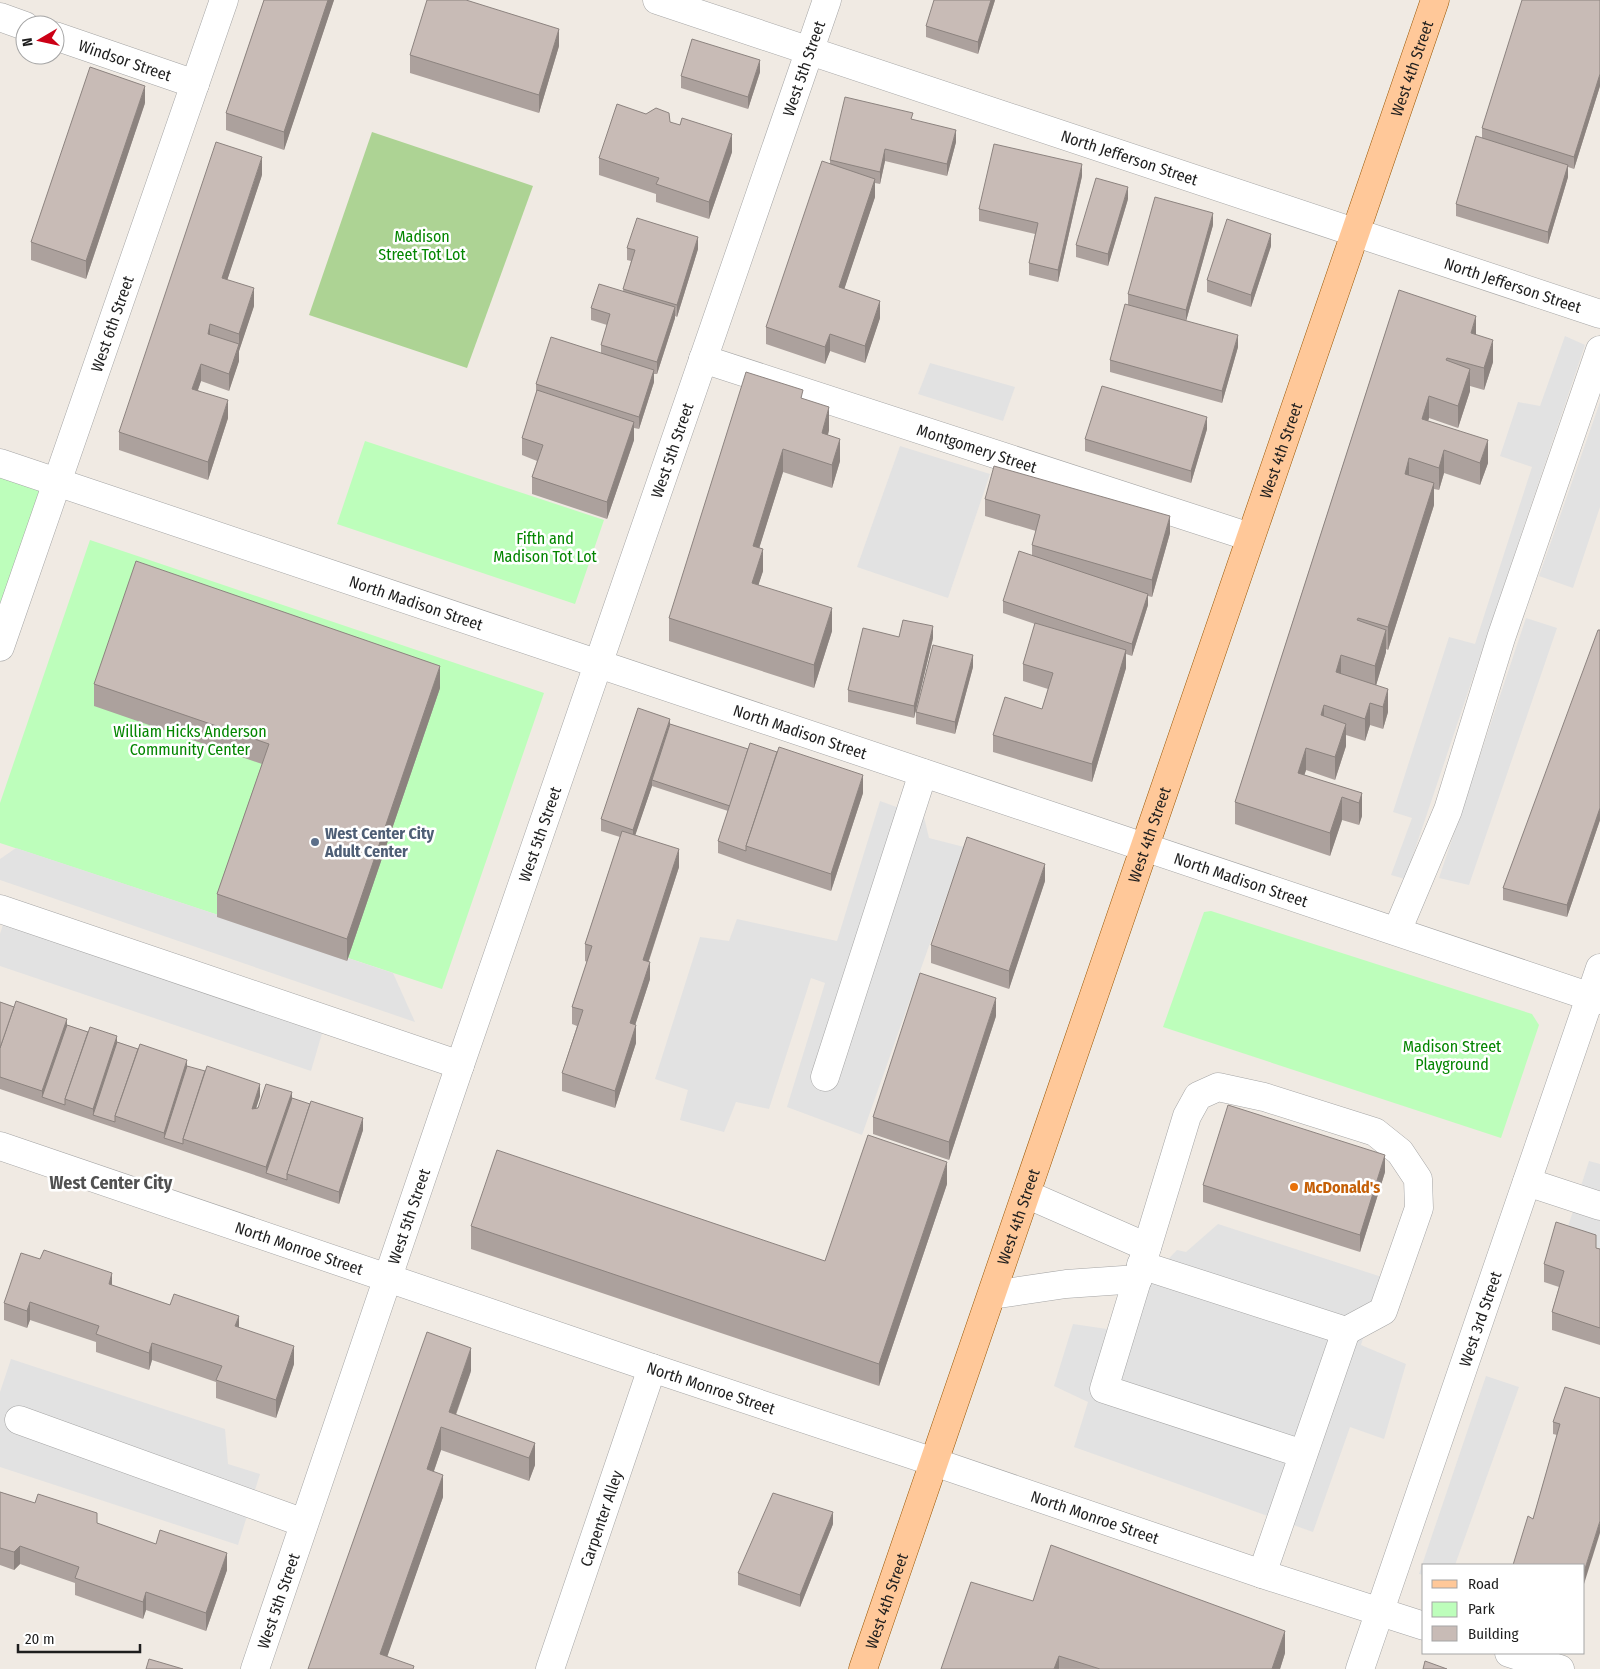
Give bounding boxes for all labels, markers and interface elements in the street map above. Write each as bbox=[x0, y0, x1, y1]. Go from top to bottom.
north arrow bbox=[15, 15, 65, 65]
street label: West 4th Street bbox=[1387, 17, 1437, 119]
street label: West 5th Street bbox=[779, 18, 829, 119]
text: N bbox=[19, 36, 37, 47]
street label: Windsor Street bbox=[76, 36, 175, 85]
street label: North Jefferson Street bbox=[1058, 126, 1201, 190]
park label: Madison Street Tot Lot bbox=[378, 227, 466, 264]
street label: North Jefferson Street bbox=[1442, 254, 1584, 317]
street label: West 6th Street bbox=[87, 273, 138, 374]
street label: West 5th Street bbox=[647, 400, 698, 501]
street label: West 4th Street bbox=[1256, 400, 1307, 501]
street label: Montgomery Street bbox=[914, 420, 1040, 477]
park label: Fifth and Madison Tot Lot bbox=[493, 529, 598, 566]
street label: North Madison Street bbox=[347, 572, 486, 635]
street label: North Madison Street bbox=[731, 701, 870, 764]
park label: William Hicks Anderson Community Center bbox=[113, 722, 267, 759]
street label: West 5th Street bbox=[515, 783, 565, 885]
street label: West 4th Street bbox=[1124, 784, 1175, 885]
place label: West Center City Adult Center bbox=[324, 824, 435, 861]
marker: West Center City Adult Center bbox=[309, 836, 321, 848]
street label: North Madison Street bbox=[1171, 849, 1311, 911]
park label: Madison Street Playground bbox=[1403, 1037, 1502, 1074]
street label: West 5th Street bbox=[384, 1166, 434, 1267]
street label: West 4th Street bbox=[993, 1166, 1044, 1267]
district label: West Center City bbox=[50, 1172, 173, 1194]
place label: McDonald's bbox=[1304, 1178, 1380, 1197]
marker: McDonald's bbox=[1288, 1181, 1300, 1193]
street label: North Monroe Street bbox=[232, 1218, 366, 1279]
street label: West 3rd Street bbox=[1455, 1268, 1506, 1369]
street label: North Monroe Street bbox=[644, 1358, 778, 1419]
street label: Carpenter Alley bbox=[576, 1467, 627, 1569]
street label: North Monroe Street bbox=[1028, 1487, 1162, 1548]
street label: West 5th Street bbox=[254, 1550, 304, 1651]
street label: West 4th Street bbox=[862, 1550, 912, 1651]
legend bbox=[1422, 1564, 1585, 1654]
text: Road bbox=[1468, 1575, 1499, 1593]
text: Park bbox=[1468, 1600, 1495, 1618]
scale bar bbox=[18, 1622, 140, 1654]
text: Building bbox=[1468, 1625, 1519, 1643]
text: 20 m bbox=[25, 1630, 55, 1648]

